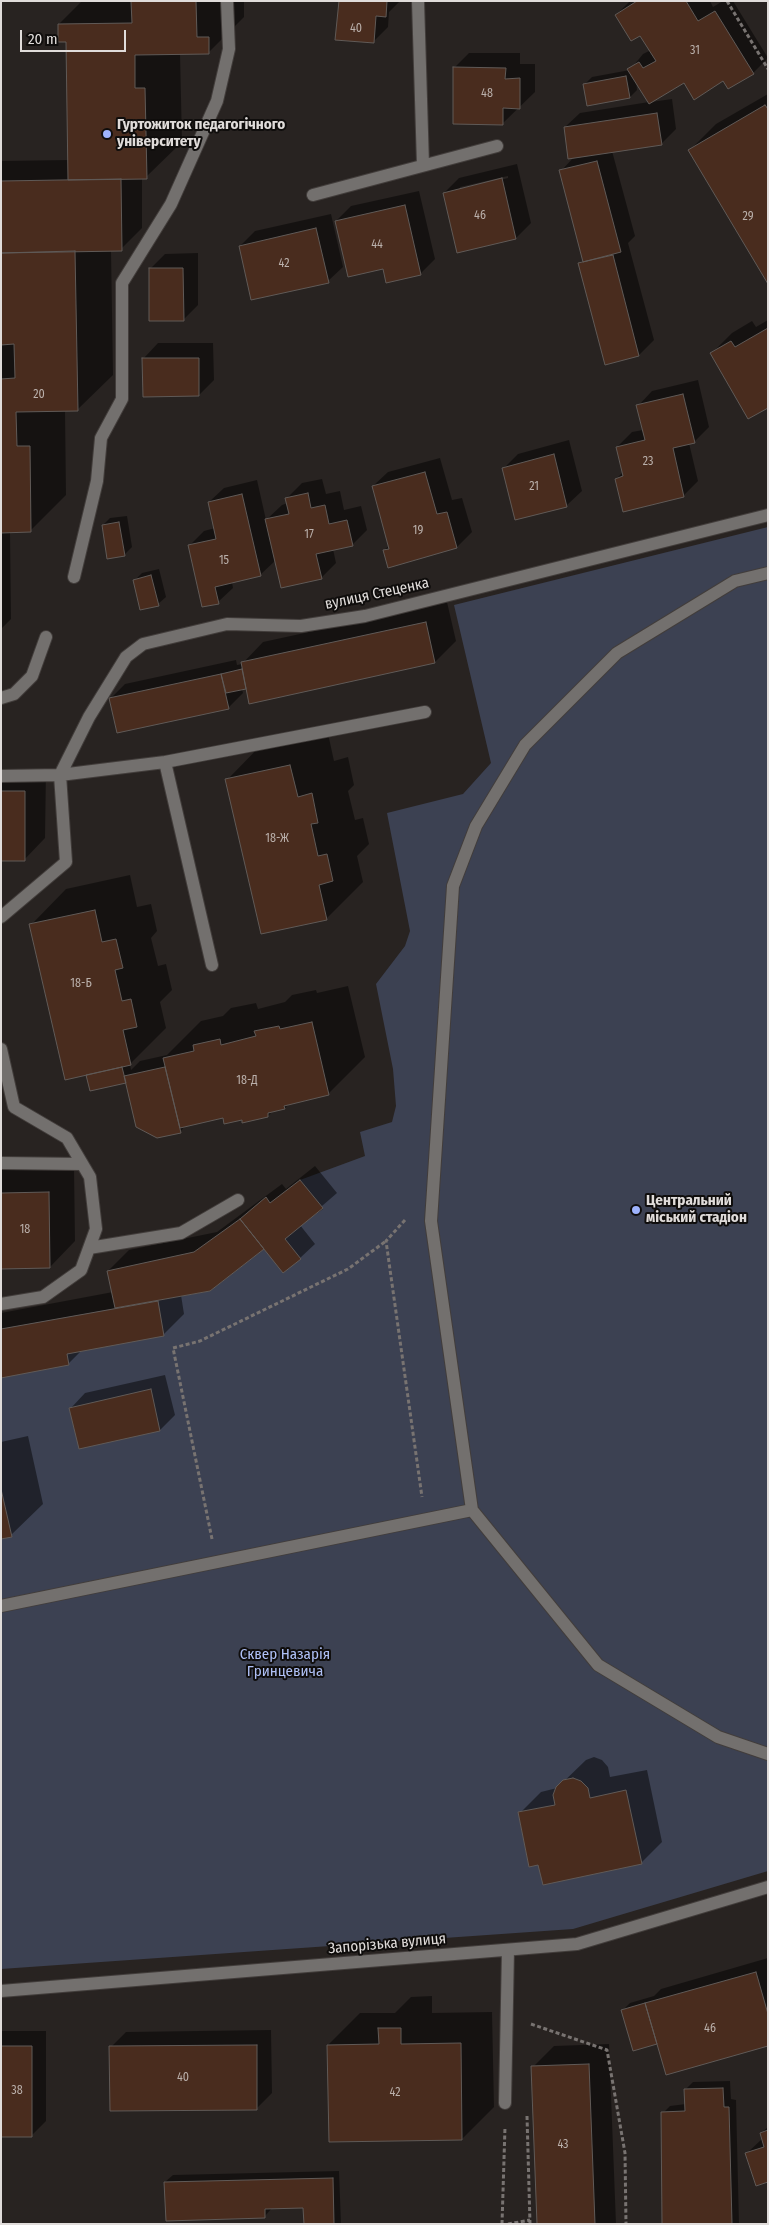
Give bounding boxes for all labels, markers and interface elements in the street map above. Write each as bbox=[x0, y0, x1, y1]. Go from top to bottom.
scale bar bbox=[22, 20, 129, 52]
house number: 40 bbox=[350, 22, 362, 36]
text: 20 m bbox=[28, 30, 58, 48]
house number: 31 bbox=[690, 44, 700, 58]
house number: 48 bbox=[481, 87, 493, 101]
place label: Гуртожиток педагогічного університету bbox=[117, 116, 285, 151]
marker: Гуртожиток педагогічного університету bbox=[101, 128, 113, 140]
house number: 46 bbox=[474, 209, 486, 223]
house number: 29 bbox=[742, 210, 754, 224]
house number: 44 bbox=[371, 238, 383, 252]
house number: 42 bbox=[279, 257, 289, 271]
house number: 20 bbox=[33, 388, 45, 402]
house number: 23 bbox=[643, 455, 653, 469]
house number: 21 bbox=[529, 480, 539, 494]
house number: 19 bbox=[413, 524, 423, 538]
house number: 17 bbox=[304, 528, 314, 542]
house number: 15 bbox=[219, 554, 229, 568]
street label: вулиця Стеценка bbox=[323, 574, 431, 614]
house number: 18-Ж bbox=[265, 832, 289, 846]
house number: 18-Б bbox=[70, 977, 92, 991]
house number: 18-Д bbox=[236, 1074, 258, 1088]
place label: Центральний міський стадіон bbox=[646, 1192, 747, 1227]
marker: Центральний міський стадіон bbox=[630, 1204, 642, 1216]
house number: 18 bbox=[20, 1223, 30, 1237]
park label: Сквер Назарія Гринцевича bbox=[240, 1646, 330, 1681]
street label: Запорізька вулиця bbox=[327, 1930, 447, 1958]
house number: 46 bbox=[704, 2022, 716, 2036]
house number: 40 bbox=[177, 2071, 189, 2085]
house number: 38 bbox=[11, 2084, 23, 2098]
house number: 42 bbox=[390, 2086, 400, 2100]
house number: 43 bbox=[557, 2138, 569, 2152]

